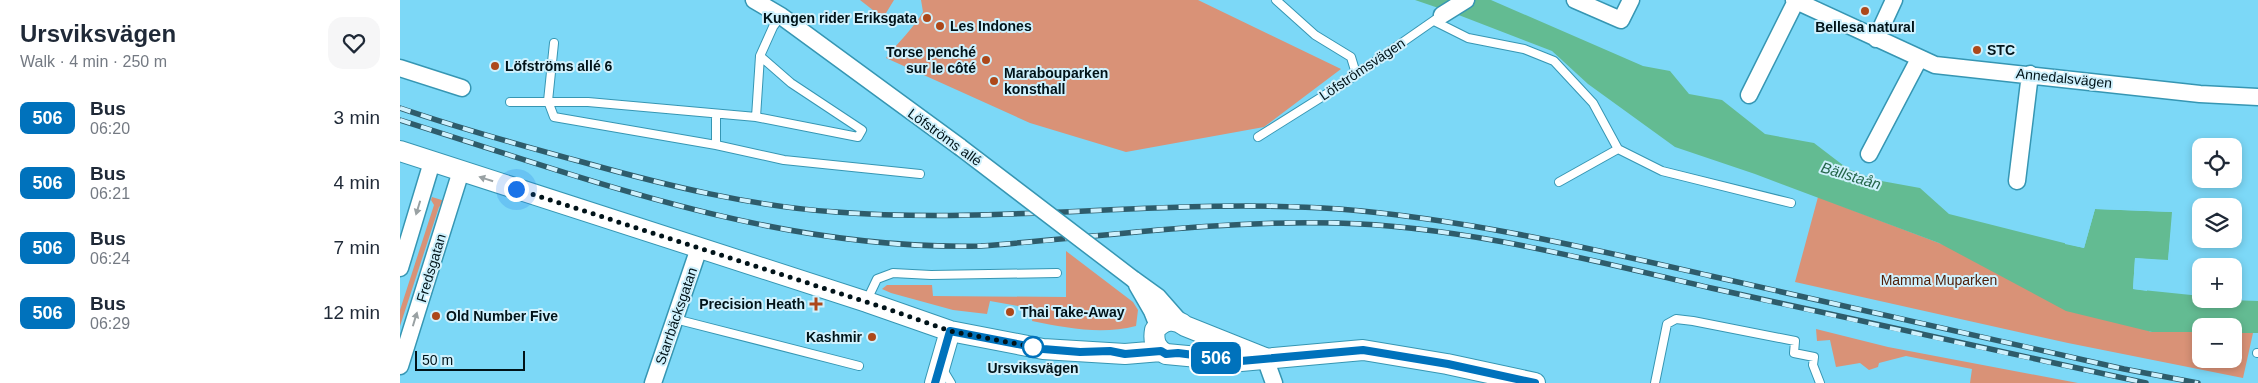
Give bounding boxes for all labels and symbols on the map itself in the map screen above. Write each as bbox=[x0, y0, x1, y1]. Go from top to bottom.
marker: Bellesa natural bbox=[1859, 5, 1871, 17]
place label: Kungen rider Eriksgata bbox=[763, 10, 917, 26]
marker: Kungen rider Eriksgata bbox=[921, 12, 933, 24]
place label: Les Indones bbox=[950, 18, 1032, 34]
place label: Bellesa natural bbox=[1815, 19, 1915, 35]
marker: Les Indones bbox=[934, 20, 946, 32]
street label: Löfströmsvägen bbox=[1316, 35, 1408, 103]
place label: STC bbox=[1987, 42, 2015, 58]
place label: Torse penché sur le côté bbox=[886, 44, 976, 76]
marker: STC bbox=[1971, 44, 1983, 56]
marker: Torse penché sur le côté bbox=[980, 54, 992, 66]
place label: Löfströms allé 6 bbox=[505, 58, 613, 74]
marker: Löfströms allé 6 bbox=[489, 60, 501, 72]
place label: Marabouparken konsthall bbox=[1004, 65, 1108, 97]
street label: Annedalsvägen bbox=[2015, 65, 2113, 91]
marker: Marabouparken konsthall bbox=[988, 75, 1000, 87]
street label: Löfströms allé bbox=[905, 105, 985, 169]
water label: Bällstaån bbox=[1819, 158, 1883, 193]
one-way arrow bbox=[479, 175, 494, 182]
your location bbox=[504, 177, 529, 202]
one-way arrow bbox=[414, 201, 422, 216]
street label: Fredsgatan bbox=[413, 232, 449, 304]
street label: Starrbäcksgatan bbox=[652, 265, 700, 367]
park label: Mamma Muparken bbox=[1881, 272, 1997, 288]
place label: Precision Heath bbox=[699, 296, 805, 312]
marker: Precision Heath bbox=[809, 297, 823, 311]
place label: Thai Take-Away bbox=[1020, 304, 1125, 320]
marker: Thai Take-Away bbox=[1004, 306, 1016, 318]
place label: Old Number Five bbox=[446, 308, 558, 324]
marker: Old Number Five bbox=[430, 310, 442, 322]
one-way arrow bbox=[411, 311, 419, 326]
place label: Kashmir bbox=[806, 329, 863, 345]
marker: Kashmir bbox=[866, 331, 878, 343]
marker: Ursviksvägen bbox=[1022, 336, 1044, 358]
line badge: 506 bbox=[1187, 342, 1245, 374]
scale bar bbox=[415, 348, 525, 371]
place label: Ursviksvägen bbox=[987, 360, 1079, 376]

